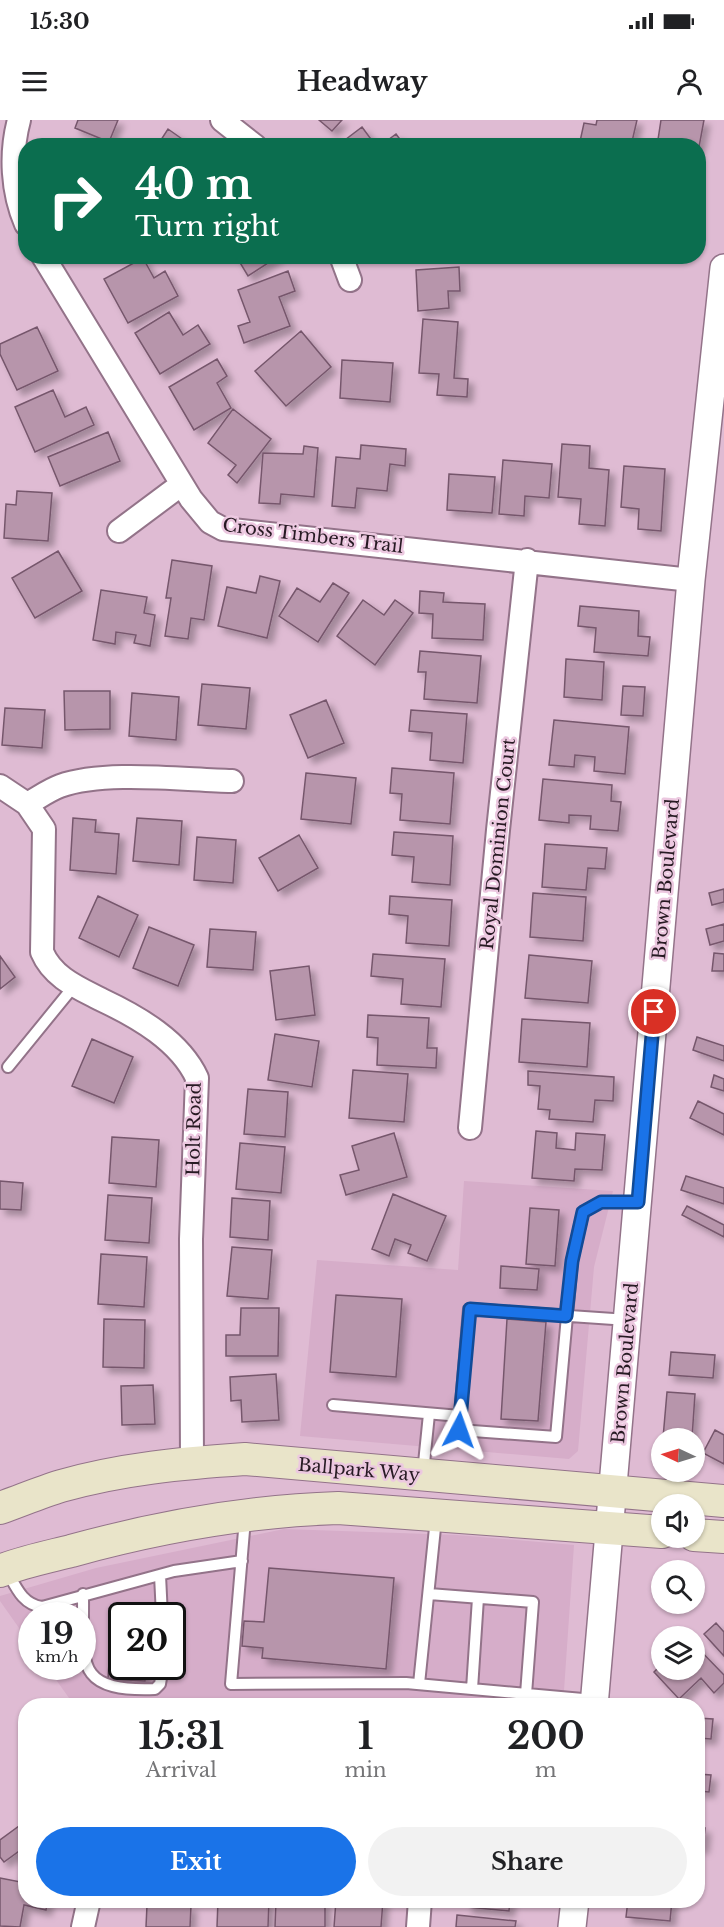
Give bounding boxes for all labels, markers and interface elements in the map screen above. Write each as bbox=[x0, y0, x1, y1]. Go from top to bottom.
text: 15:30 bbox=[30, 8, 90, 35]
icon: menu bbox=[18, 65, 51, 98]
text: Headway bbox=[297, 65, 427, 98]
icon: person bbox=[673, 65, 706, 98]
text: 40 m bbox=[135, 158, 252, 210]
icon: right bbox=[36, 162, 114, 240]
text: Turn right bbox=[135, 210, 279, 243]
street label: Cross Timbers Trail bbox=[221, 514, 405, 558]
street label: Royal Dominion Court bbox=[476, 737, 520, 951]
street label: Brown Boulevard bbox=[648, 798, 684, 960]
pin bbox=[628, 986, 679, 1037]
icon: arrive bbox=[637, 995, 670, 1028]
street label: Holt Road bbox=[182, 1082, 206, 1176]
street label: Brown Boulevard bbox=[607, 1282, 643, 1444]
position arrow bbox=[427, 1398, 491, 1462]
north arrow bbox=[651, 1428, 705, 1482]
map controls bbox=[651, 1428, 705, 1680]
street label: Ballpark Way bbox=[297, 1454, 421, 1486]
button: sound bbox=[651, 1494, 705, 1548]
button: search bbox=[651, 1560, 705, 1614]
speed limit sign: 20 bbox=[108, 1602, 186, 1680]
text: 19 bbox=[40, 1615, 74, 1652]
button: layers bbox=[651, 1626, 705, 1680]
text: km/h bbox=[36, 1647, 78, 1666]
text: 15:31 bbox=[138, 1714, 224, 1759]
text: 1 bbox=[358, 1714, 373, 1759]
text: 200 bbox=[507, 1714, 585, 1759]
text: Arrival bbox=[146, 1758, 217, 1782]
text: min bbox=[345, 1758, 387, 1782]
text: m bbox=[535, 1758, 557, 1782]
button: Exit bbox=[36, 1827, 356, 1896]
button: Share bbox=[368, 1827, 687, 1896]

